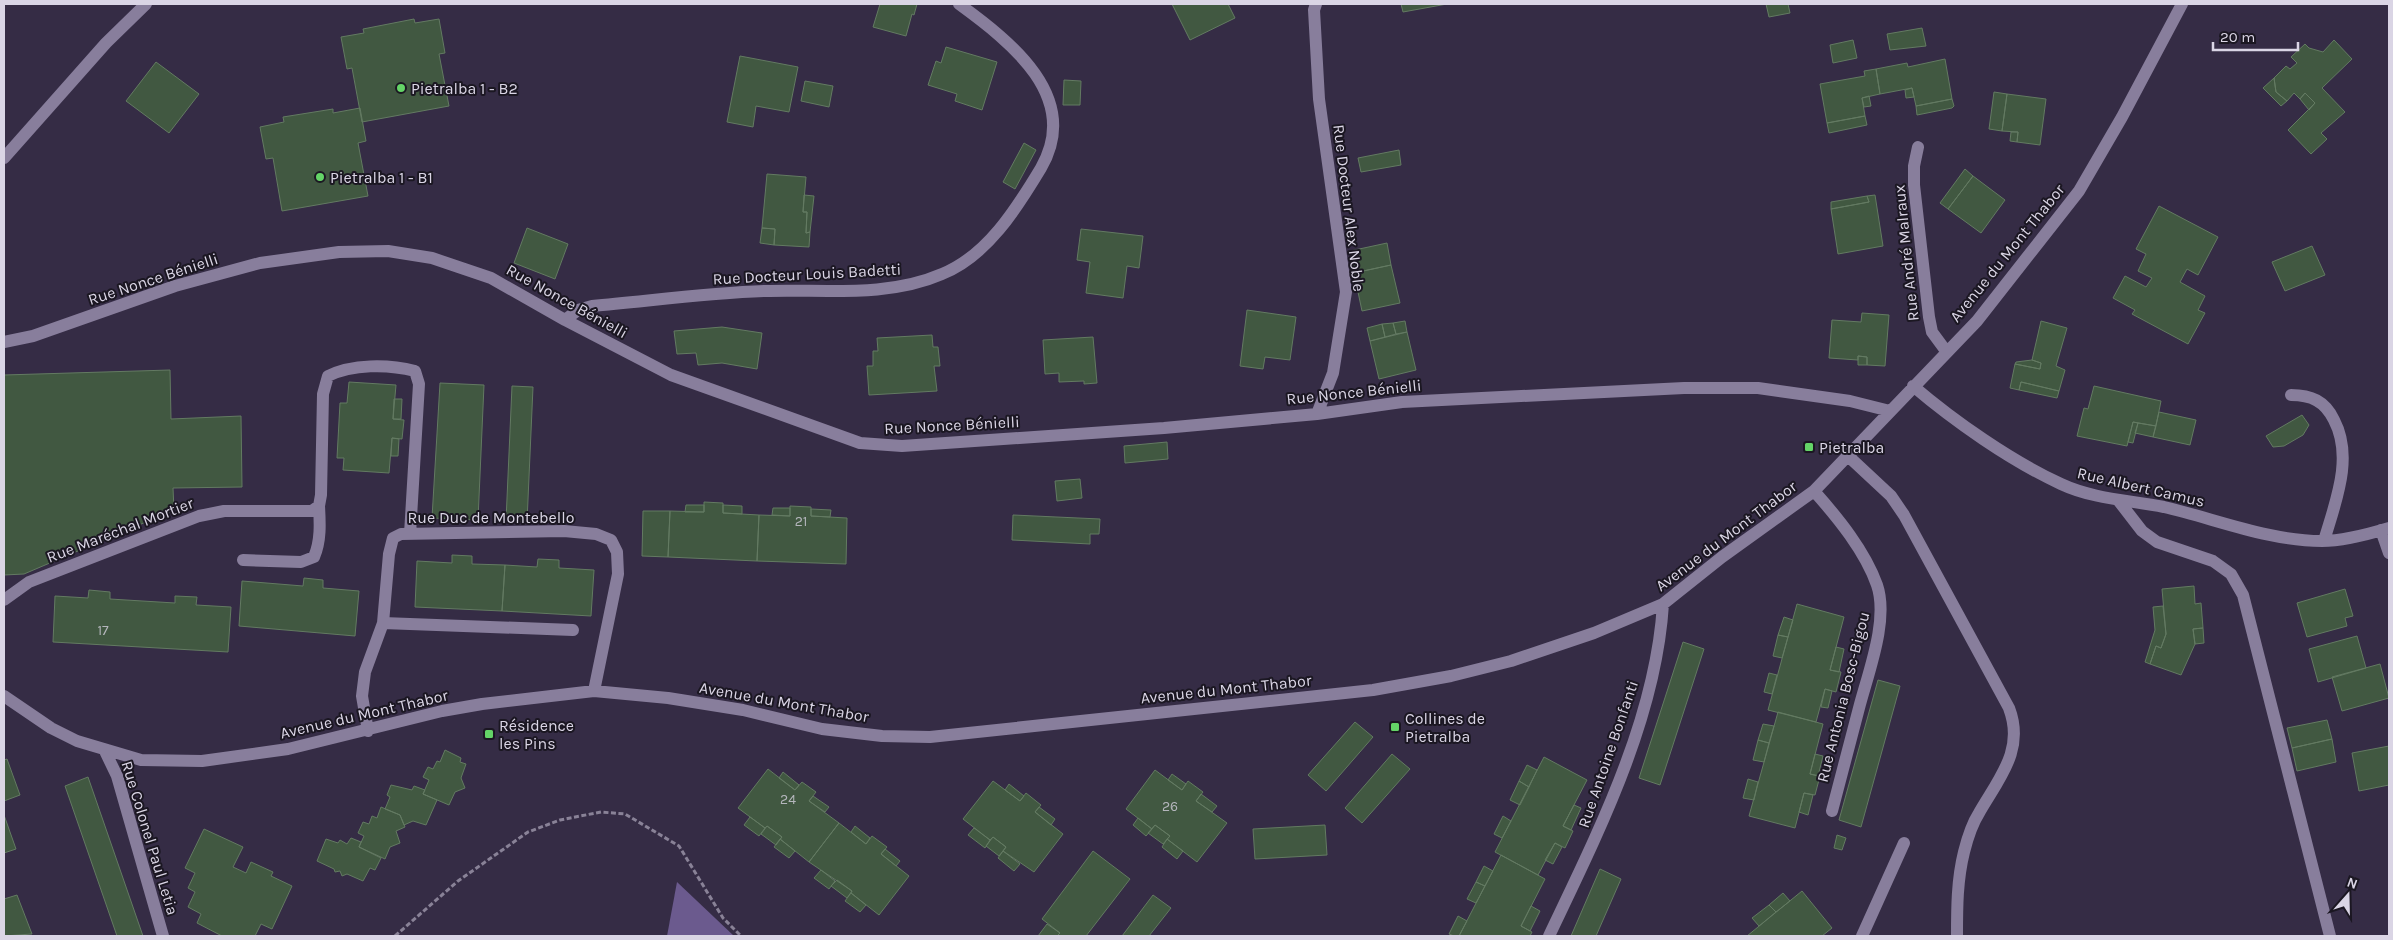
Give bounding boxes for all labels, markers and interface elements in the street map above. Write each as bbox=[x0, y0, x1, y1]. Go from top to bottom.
scale bar bbox=[2213, 20, 2298, 52]
text: 20 m bbox=[2220, 28, 2255, 46]
place label: Pietralba 1 - B2 bbox=[411, 79, 518, 98]
marker: Pietralba 1 - B2 bbox=[395, 82, 407, 94]
street label: Rue Docteur Alex Noble bbox=[1329, 123, 1369, 293]
place label: Pietralba 1 - B1 bbox=[330, 168, 433, 187]
marker: Pietralba 1 - B1 bbox=[314, 171, 326, 183]
street label: Avenue du Mont Thabor bbox=[1946, 180, 2069, 326]
street label: Rue André Malraux bbox=[1889, 184, 1923, 322]
street label: Rue Nonce Bénielli bbox=[86, 249, 220, 309]
street label: Rue Nonce Bénielli bbox=[503, 260, 631, 342]
street label: Rue Docteur Louis Badetti bbox=[712, 260, 902, 288]
street label: Rue Nonce Bénielli bbox=[1286, 375, 1422, 409]
street label: Rue Nonce Bénielli bbox=[884, 412, 1020, 438]
place label: Pietralba bbox=[1819, 438, 1884, 457]
marker: Pietralba bbox=[1803, 441, 1815, 453]
street label: Rue Albert Camus bbox=[2075, 463, 2207, 511]
street label: Avenue du Mont Thabor bbox=[1652, 477, 1800, 595]
street label: Rue Maréchal Mortier bbox=[44, 493, 196, 567]
street label: Rue Duc de Montebello bbox=[408, 508, 574, 527]
house number: 21 bbox=[795, 513, 807, 530]
street label: Rue Antonia Bosc-Bigou bbox=[1813, 610, 1873, 784]
house number: 17 bbox=[97, 622, 109, 639]
street label: Avenue du Mont Thabor bbox=[1140, 671, 1313, 707]
street label: Avenue du Mont Thabor bbox=[698, 678, 870, 726]
street label: Rue Antoine Bonfanti bbox=[1574, 678, 1642, 830]
street label: Avenue du Mont Thabor bbox=[278, 685, 450, 743]
place label: Collines de Pietralba bbox=[1405, 709, 1485, 746]
place label: Résidence les Pins bbox=[499, 716, 574, 753]
marker: Collines de Pietralba bbox=[1389, 721, 1401, 733]
marker: Résidence les Pins bbox=[483, 728, 495, 740]
street label: Rue Colonel Paul Letia bbox=[117, 759, 183, 917]
house number: 24 bbox=[780, 791, 796, 808]
house number: 26 bbox=[1162, 798, 1178, 815]
north arrow bbox=[2323, 870, 2373, 920]
text: N bbox=[2345, 874, 2360, 893]

